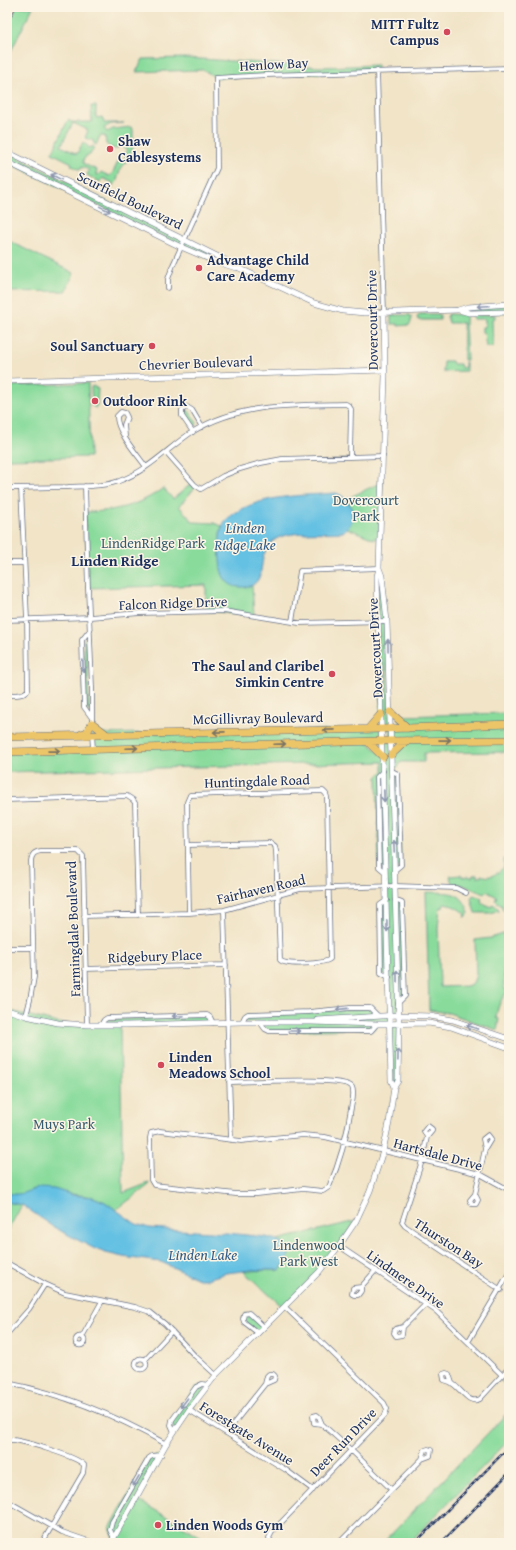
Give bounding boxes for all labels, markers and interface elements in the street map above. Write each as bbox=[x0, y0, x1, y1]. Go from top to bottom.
place label: MITT Fultz Campus bbox=[371, 14, 439, 50]
marker: MITT Fultz Campus bbox=[442, 27, 452, 37]
street label: Henlow Bay bbox=[239, 52, 309, 76]
place label: Shaw Cablesystems bbox=[118, 131, 201, 167]
marker: Shaw Cablesystems bbox=[105, 144, 115, 154]
street label: Scurfield Boulevard bbox=[74, 166, 187, 235]
one-way arrow bbox=[50, 173, 62, 180]
one-way arrow bbox=[99, 206, 111, 214]
place label: Advantage Child Care Academy bbox=[207, 250, 309, 286]
marker: Advantage Child Care Academy bbox=[194, 263, 204, 273]
street label: Dovercourt Drive bbox=[361, 269, 383, 370]
one-way arrow bbox=[477, 303, 490, 310]
place label: Soul Sanctuary bbox=[50, 336, 145, 356]
marker: Soul Sanctuary bbox=[147, 341, 157, 351]
street label: Chevrier Boulevard bbox=[139, 351, 254, 375]
place label: Outdoor Rink bbox=[103, 391, 188, 411]
marker: Outdoor Rink bbox=[90, 396, 100, 406]
park label: Dovercourt Park bbox=[333, 490, 399, 526]
water label: Linden Ridge Lake bbox=[213, 517, 276, 555]
park label: LindenRidge Park bbox=[101, 533, 206, 553]
district label: Linden Ridge bbox=[71, 550, 159, 571]
street label: Falcon Ridge Drive bbox=[118, 591, 228, 615]
street label: Dovercourt Drive bbox=[362, 597, 388, 699]
one-way arrow bbox=[384, 639, 391, 652]
place label: The Saul and Claribel Simkin Centre bbox=[192, 656, 325, 692]
one-way arrow bbox=[79, 659, 87, 672]
marker: The Saul and Claribel Simkin Centre bbox=[327, 669, 337, 679]
street label: McGillivray Boulevard bbox=[193, 707, 324, 729]
one-way arrow bbox=[323, 726, 336, 733]
one-way arrow bbox=[213, 728, 226, 736]
one-way arrow bbox=[438, 737, 451, 744]
one-way arrow bbox=[273, 741, 286, 748]
one-way arrow bbox=[125, 745, 138, 752]
one-way arrow bbox=[47, 747, 60, 754]
street label: Huntingdale Road bbox=[204, 769, 311, 793]
one-way arrow bbox=[380, 789, 388, 802]
one-way arrow bbox=[390, 840, 398, 853]
street label: Farmingdale Boulevard bbox=[61, 860, 85, 997]
street label: Fairhaven Road bbox=[215, 869, 308, 909]
one-way arrow bbox=[384, 919, 391, 932]
street label: Ridgebury Place bbox=[107, 944, 203, 968]
one-way arrow bbox=[393, 970, 401, 983]
one-way arrow bbox=[336, 1005, 349, 1013]
one-way arrow bbox=[172, 1012, 185, 1020]
one-way arrow bbox=[467, 1022, 479, 1030]
one-way arrow bbox=[287, 1027, 300, 1035]
place label: Linden Meadows School bbox=[169, 1047, 271, 1083]
one-way arrow bbox=[394, 1049, 402, 1062]
marker: Linden Meadows School bbox=[156, 1060, 166, 1070]
park label: Muys Park bbox=[33, 1114, 96, 1134]
street label: Hartsdale Drive bbox=[391, 1133, 485, 1176]
street label: Thurston Bay bbox=[410, 1213, 488, 1273]
park label: Lindenwood Park West bbox=[273, 1235, 346, 1271]
water label: Linden Lake bbox=[168, 1244, 237, 1265]
street label: Lindmere Drive bbox=[363, 1245, 449, 1313]
street label: Forestgate Avenue bbox=[196, 1396, 298, 1470]
one-way arrow bbox=[180, 1398, 188, 1409]
street label: Deer Run Drive bbox=[305, 1403, 381, 1481]
one-way arrow bbox=[131, 1475, 139, 1487]
place label: Linden Woods Gym bbox=[166, 1515, 283, 1535]
marker: Linden Woods Gym bbox=[153, 1520, 163, 1530]

